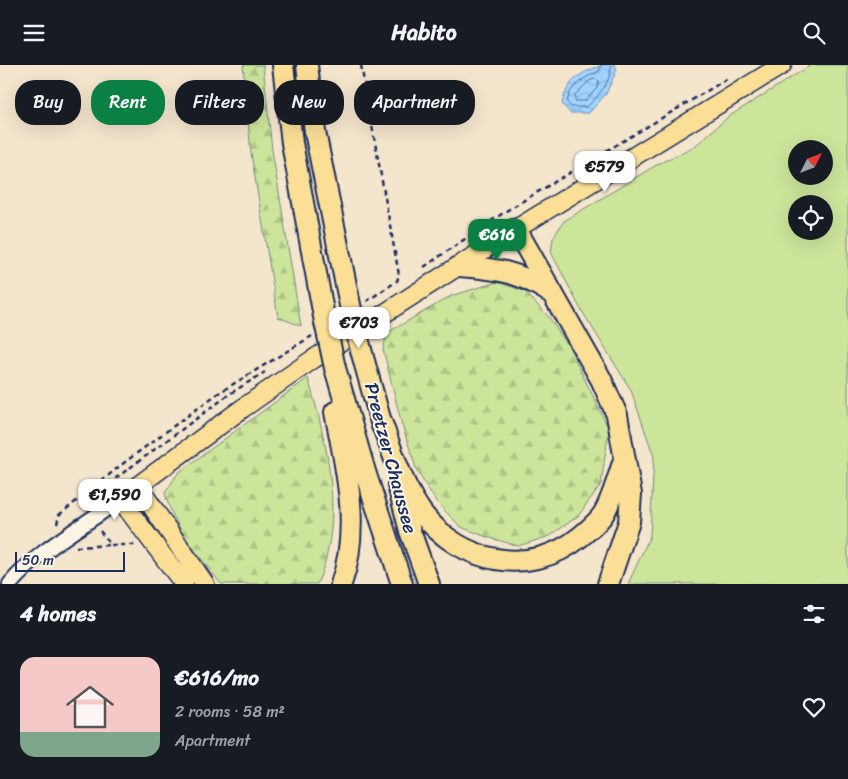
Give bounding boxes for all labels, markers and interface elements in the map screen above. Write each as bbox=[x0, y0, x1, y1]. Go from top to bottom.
text: Habito bbox=[391, 13, 457, 52]
icon: menu bbox=[20, 19, 48, 47]
icon: search bbox=[800, 19, 828, 47]
chip: Buy bbox=[15, 80, 81, 125]
chip: Rent bbox=[91, 80, 165, 125]
chip: Filters bbox=[175, 80, 264, 125]
chip: New bbox=[274, 80, 344, 125]
chip: Apartment bbox=[354, 80, 475, 125]
north arrow bbox=[788, 140, 832, 185]
map controls bbox=[788, 140, 833, 240]
pin: €579 bbox=[575, 151, 635, 193]
text: €579 bbox=[585, 152, 625, 181]
button: locate bbox=[788, 195, 833, 240]
pin: €616 bbox=[467, 219, 527, 261]
text: €616 bbox=[479, 220, 515, 249]
pin: €703 bbox=[329, 307, 389, 349]
text: €703 bbox=[340, 308, 378, 337]
street label: Preetzer Chaussee bbox=[355, 379, 427, 537]
pin: €1,590 bbox=[74, 479, 156, 521]
text: €1,590 bbox=[89, 480, 141, 509]
text: 50 m bbox=[22, 548, 54, 573]
scale bar bbox=[15, 549, 125, 572]
text: 4 homes bbox=[20, 595, 96, 633]
icon: filters bbox=[800, 600, 828, 628]
text: €616/mo bbox=[175, 659, 259, 697]
icon: home bbox=[60, 677, 120, 737]
icon: heart bbox=[800, 693, 828, 721]
text: 2 rooms · 58 m² bbox=[175, 697, 285, 726]
text: Apartment bbox=[175, 726, 251, 755]

